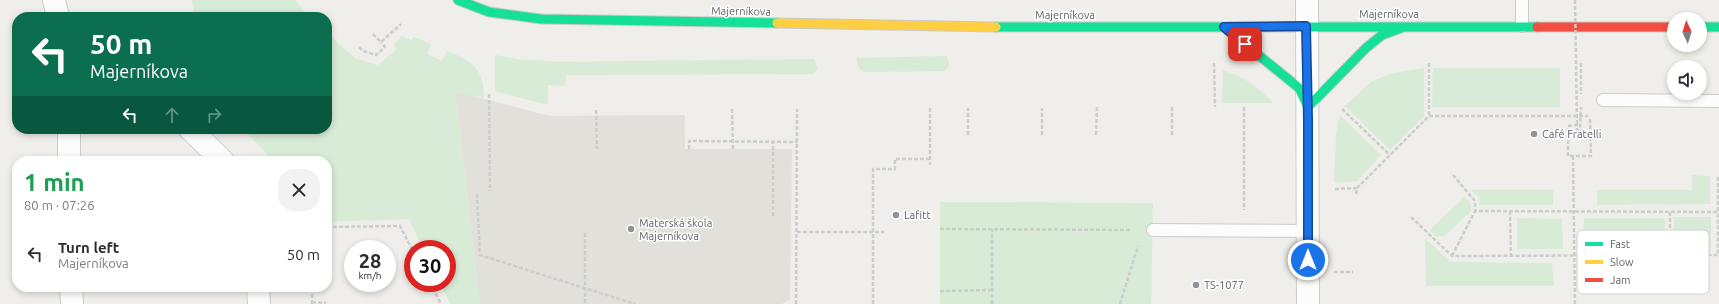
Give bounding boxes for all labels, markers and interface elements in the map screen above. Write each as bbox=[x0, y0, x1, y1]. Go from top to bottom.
street label: Majerníkova bbox=[711, 4, 771, 18]
street label: Majerníkova bbox=[1359, 8, 1419, 20]
street label: Majerníkova bbox=[1035, 9, 1095, 21]
north arrow bbox=[1667, 12, 1707, 52]
map controls bbox=[1667, 12, 1707, 100]
pin bbox=[1228, 27, 1262, 61]
icon: left bbox=[24, 28, 76, 80]
text: 50 m bbox=[90, 28, 152, 59]
icon: arrive bbox=[1234, 33, 1256, 55]
button: sound bbox=[1667, 60, 1707, 100]
text: Majerníkova bbox=[90, 61, 188, 81]
icon: left bbox=[119, 104, 141, 126]
icon: ahead bbox=[161, 104, 183, 126]
icon: right bbox=[203, 104, 225, 126]
place label: Café Fratelli bbox=[1542, 128, 1601, 140]
marker: Café Fratelli bbox=[1529, 129, 1539, 139]
text: 1 min bbox=[24, 169, 85, 196]
button: close bbox=[278, 169, 320, 211]
text: 80 m · 07:26 bbox=[24, 198, 95, 212]
place label: Lafitt bbox=[904, 209, 931, 221]
marker: Lafitt bbox=[891, 210, 901, 220]
place label: Materská škola Majerníkova bbox=[639, 217, 712, 242]
marker: Materská škola Majerníkova bbox=[626, 224, 636, 234]
legend bbox=[1577, 230, 1709, 294]
text: Fast bbox=[1610, 238, 1631, 250]
text: Turn left bbox=[58, 239, 119, 256]
position arrow bbox=[1287, 239, 1329, 281]
speed limit sign: 30 bbox=[404, 240, 456, 292]
icon: left bbox=[24, 243, 46, 265]
text: 50 m bbox=[287, 246, 320, 263]
text: 28 bbox=[359, 249, 381, 272]
text: Majerníkova bbox=[58, 256, 129, 270]
text: Slow bbox=[1610, 256, 1634, 268]
text: km/h bbox=[358, 270, 382, 281]
text: Jam bbox=[1610, 274, 1631, 286]
place label: TS-1077 bbox=[1204, 279, 1244, 291]
marker: TS-1077 bbox=[1191, 280, 1201, 290]

